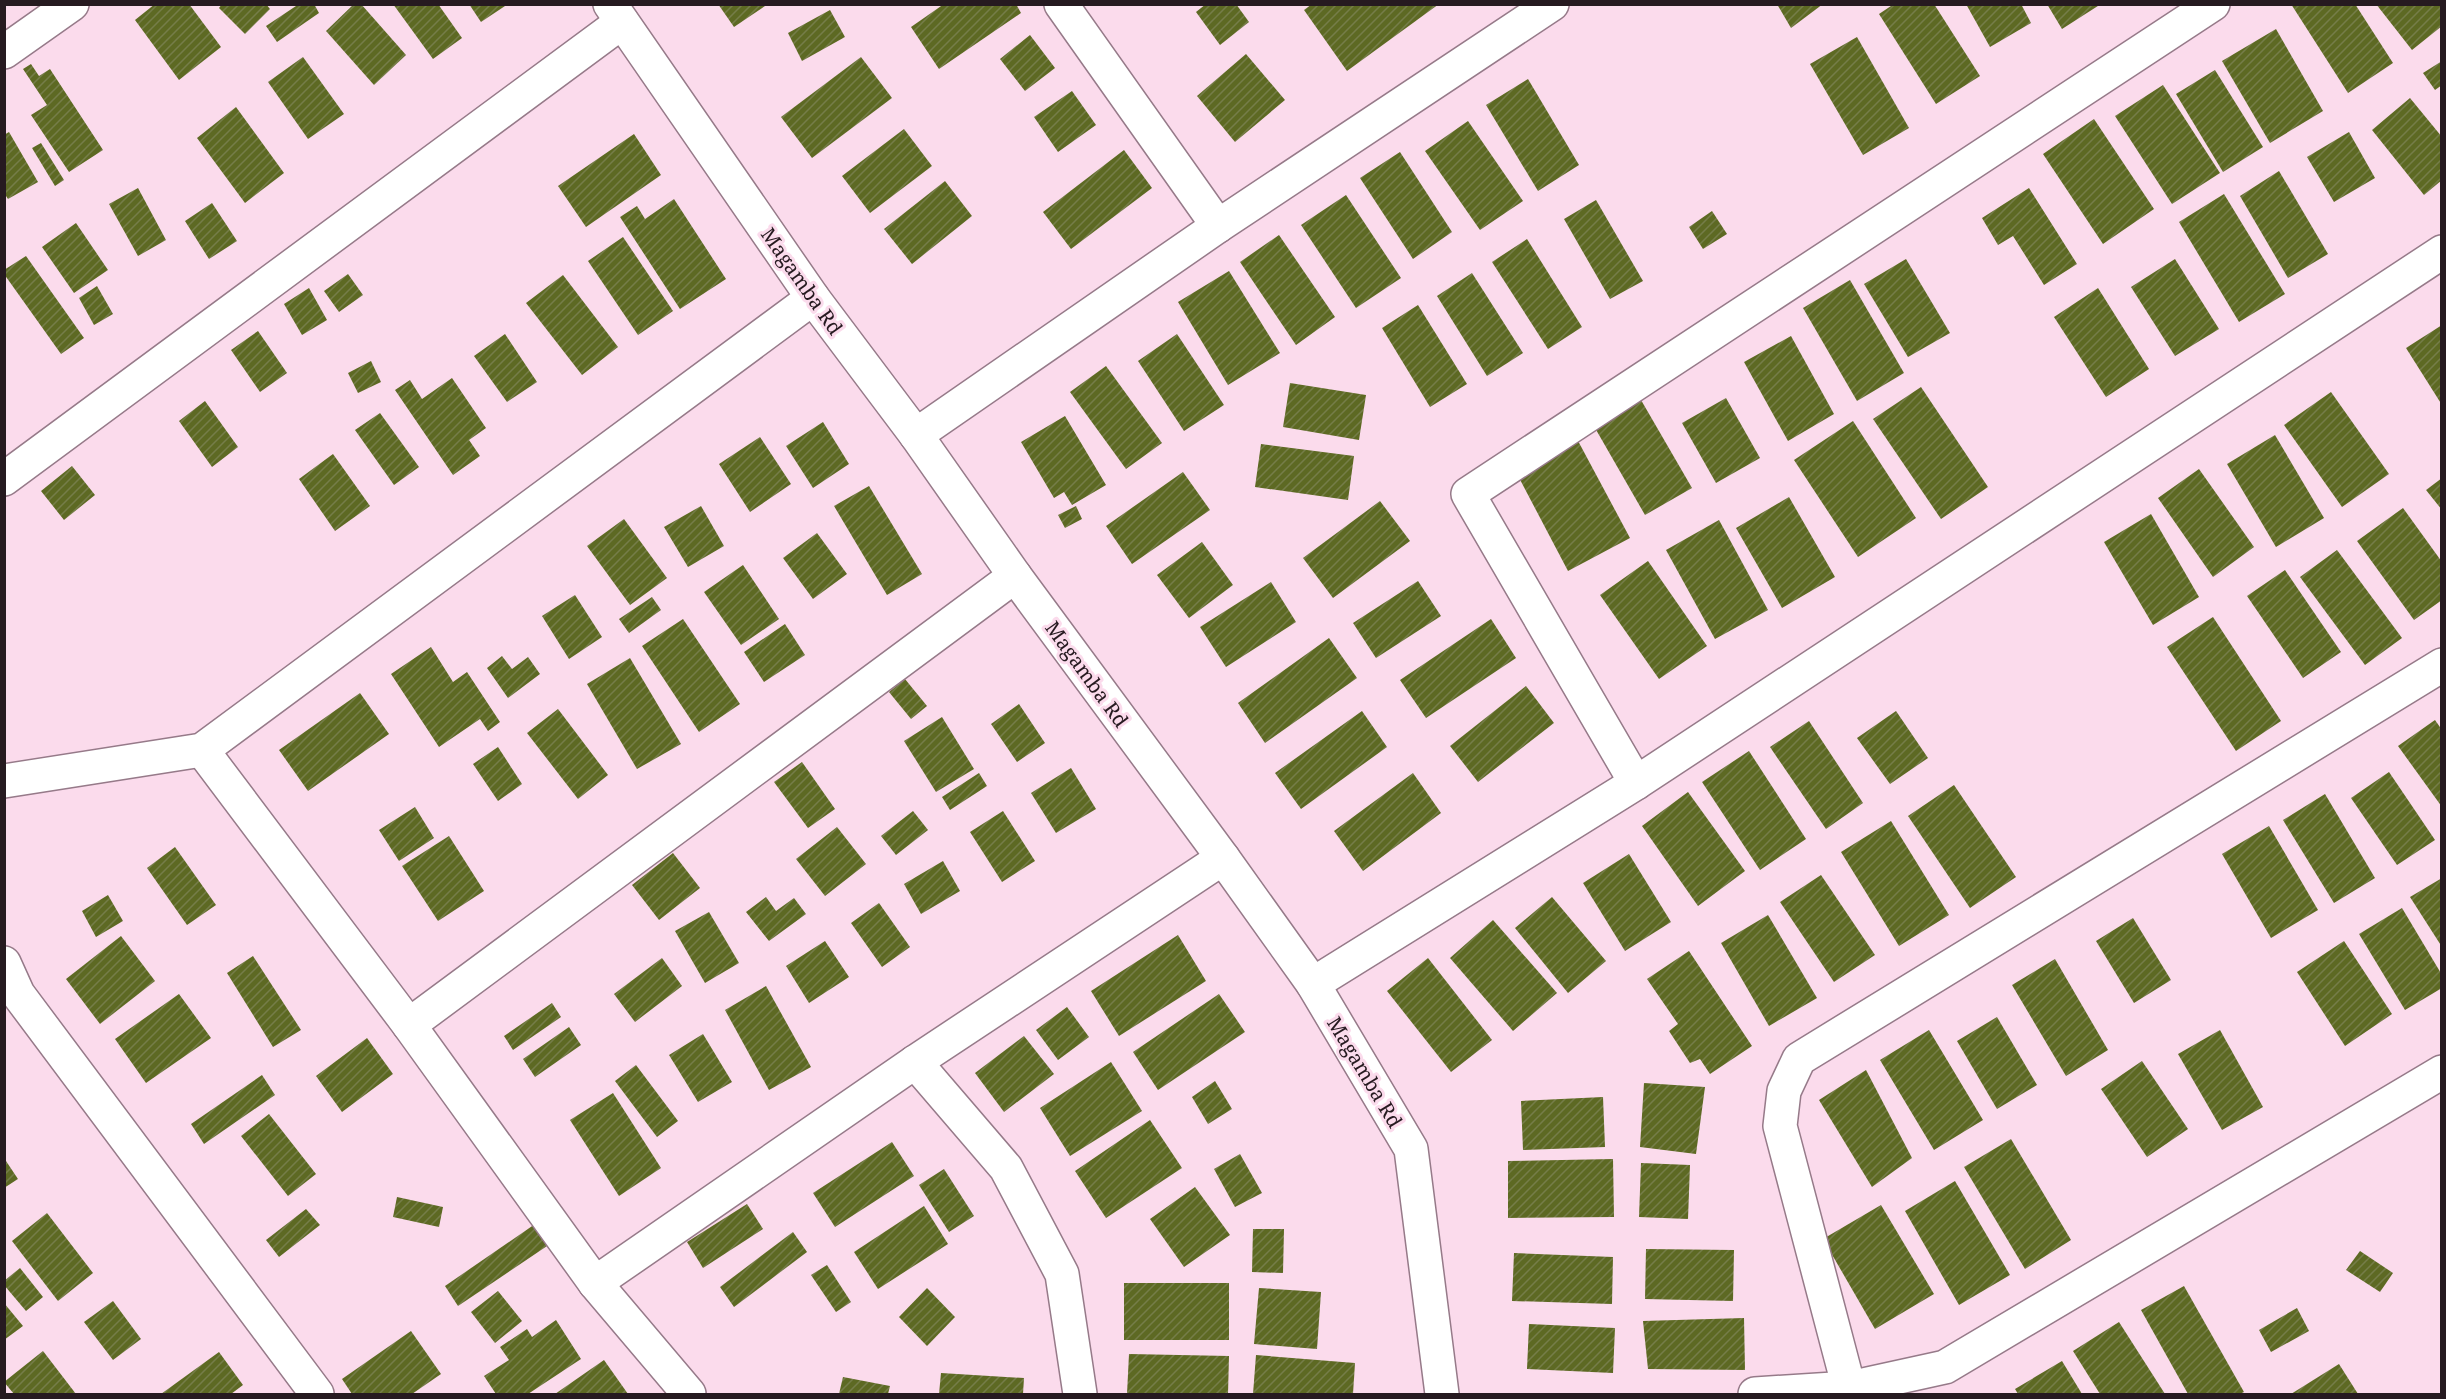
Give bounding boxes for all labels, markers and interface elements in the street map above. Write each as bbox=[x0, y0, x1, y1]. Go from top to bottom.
street label: Magamba Rd bbox=[755, 222, 849, 340]
street label: Magamba Rd bbox=[1039, 615, 1135, 733]
street label: Magamba Rd bbox=[1321, 1011, 1409, 1133]

